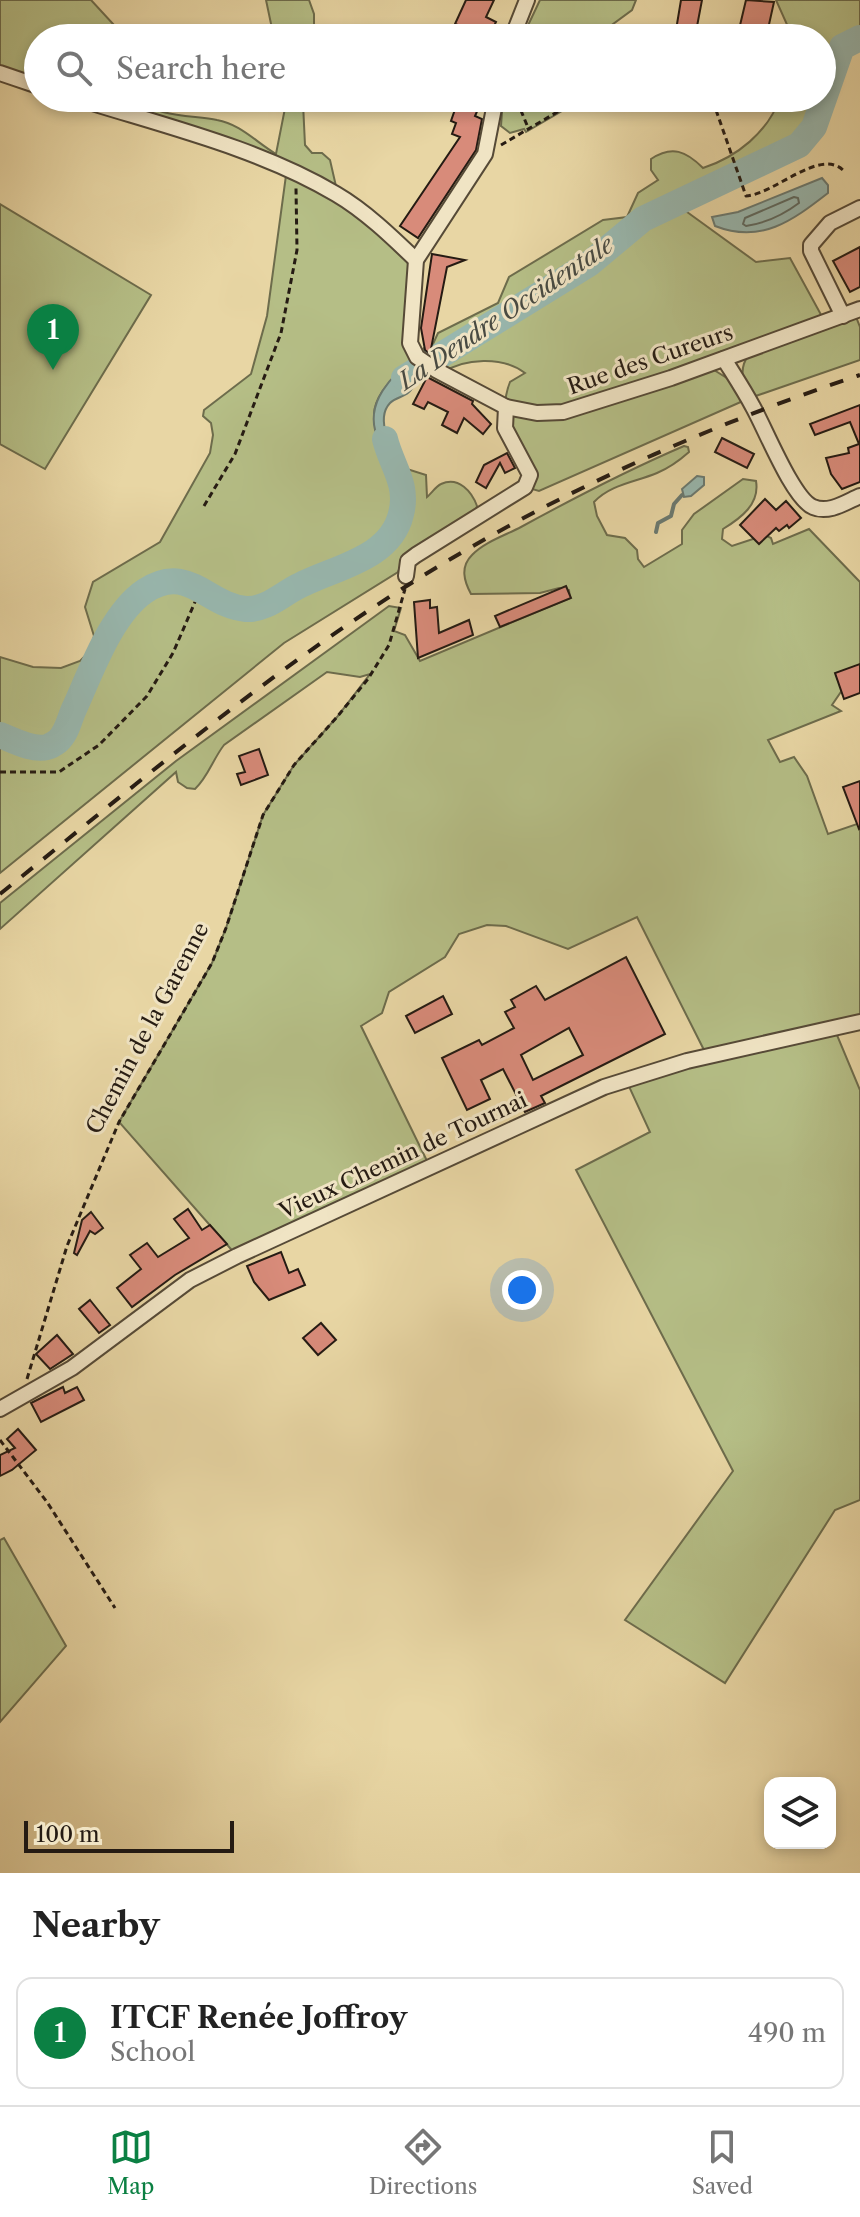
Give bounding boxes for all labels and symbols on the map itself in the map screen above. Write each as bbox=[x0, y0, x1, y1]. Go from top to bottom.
water label: La Dendre Occidentale bbox=[391, 229, 620, 397]
pin: 1 bbox=[27, 304, 79, 370]
street label: Rue des Cureurs bbox=[564, 319, 736, 400]
street label: Chemin de la Garenne bbox=[80, 918, 215, 1139]
street label: Vieux Chemin de Tournai bbox=[274, 1086, 532, 1225]
your location bbox=[502, 1270, 542, 1310]
scale bar bbox=[24, 1817, 234, 1853]

